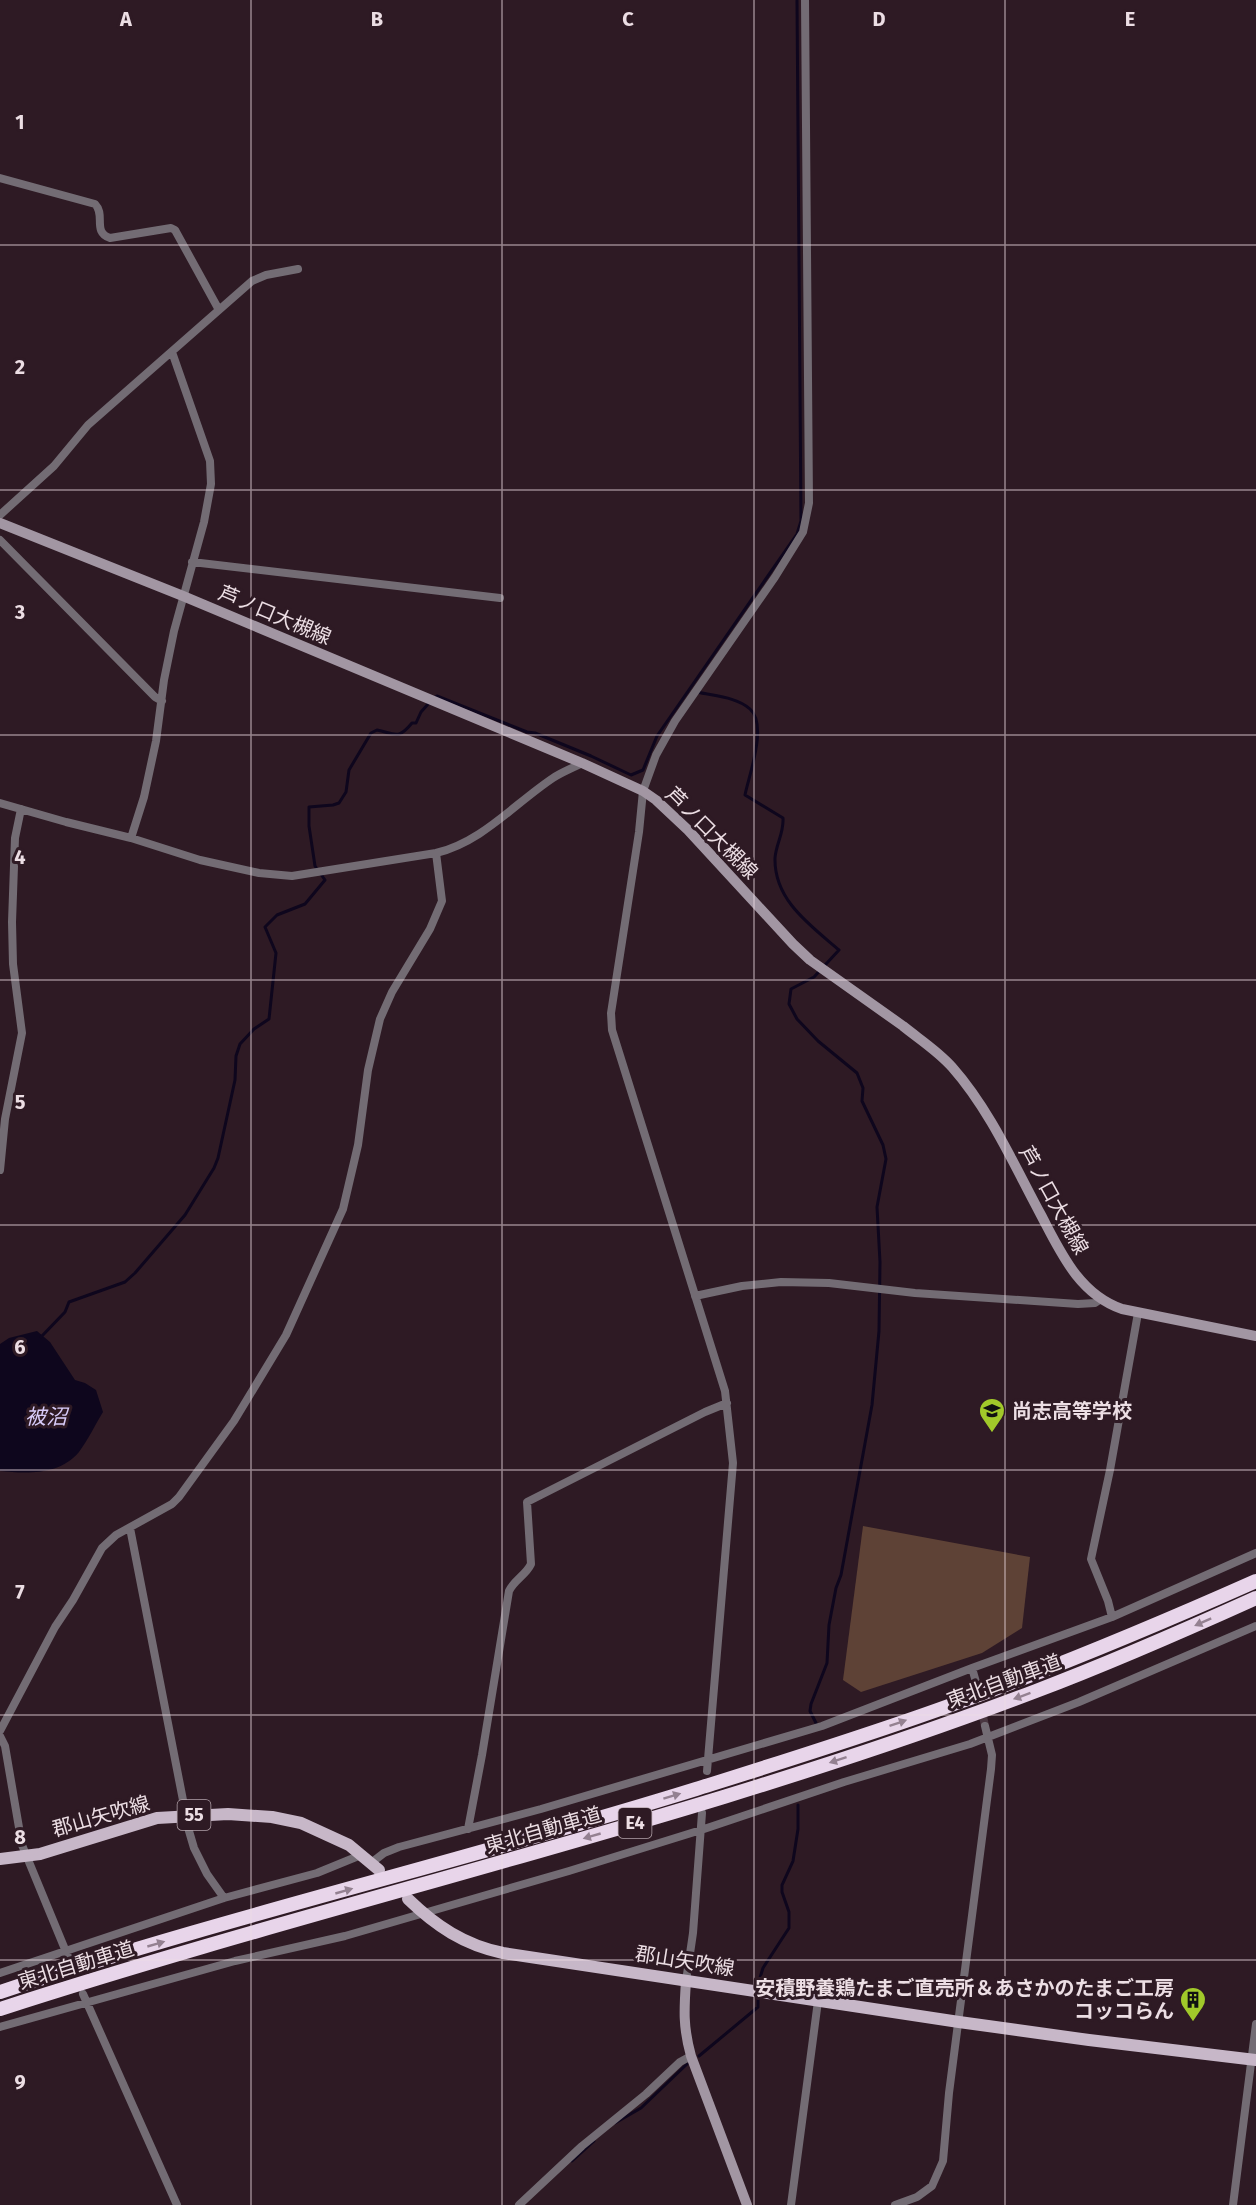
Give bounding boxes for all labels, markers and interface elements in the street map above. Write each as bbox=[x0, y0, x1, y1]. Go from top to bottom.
text: A bbox=[119, 7, 133, 31]
text: B bbox=[371, 7, 383, 31]
text: C bbox=[622, 7, 634, 31]
text: D bbox=[872, 7, 886, 31]
text: E bbox=[1125, 7, 1135, 31]
text: 1 bbox=[15, 110, 25, 134]
text: 2 bbox=[15, 355, 25, 379]
street label: 芦ノ口大槻線 bbox=[215, 581, 335, 649]
text: 3 bbox=[14, 600, 25, 624]
street label: 芦ノ口大槻線 bbox=[661, 782, 763, 884]
text: 4 bbox=[14, 845, 26, 869]
text: 5 bbox=[15, 1090, 26, 1114]
street label: 芦ノ口大槻線 bbox=[1014, 1142, 1094, 1258]
text: 6 bbox=[14, 1335, 26, 1359]
school or university icon: 尚志高等学校 bbox=[977, 1396, 1007, 1434]
place label: 尚志高等学校 bbox=[1012, 1399, 1132, 1423]
water label: 被沼 bbox=[25, 1404, 70, 1430]
text: 7 bbox=[15, 1580, 25, 1604]
one-way arrow bbox=[1193, 1617, 1211, 1627]
street label: 東北自動車道 bbox=[944, 1649, 1064, 1713]
one-way arrow bbox=[1013, 1691, 1031, 1701]
one-way arrow bbox=[889, 1718, 907, 1728]
one-way arrow bbox=[829, 1756, 847, 1765]
street label: 郡山矢吹線 bbox=[50, 1791, 152, 1841]
one-way arrow bbox=[664, 1791, 682, 1800]
road number: 55 bbox=[178, 1800, 210, 1830]
street label: 東北自動車道 bbox=[482, 1802, 604, 1858]
road number: E4 bbox=[618, 1808, 652, 1838]
text: 8 bbox=[14, 1825, 26, 1849]
one-way arrow bbox=[583, 1832, 601, 1841]
one-way arrow bbox=[335, 1885, 353, 1895]
street label: 東北自動車道 bbox=[15, 1936, 137, 1994]
one-way arrow bbox=[147, 1939, 165, 1948]
street label: 郡山矢吹線 bbox=[634, 1941, 736, 1981]
place label: 安積野養鶏たまご直売所＆あさかのたまご工房 コッコらん bbox=[755, 1976, 1174, 2023]
building icon: 安積野養鶏たまご直売所＆あさかのたまご工房 コッコらん bbox=[1178, 1985, 1208, 2023]
text: 9 bbox=[14, 2070, 26, 2094]

